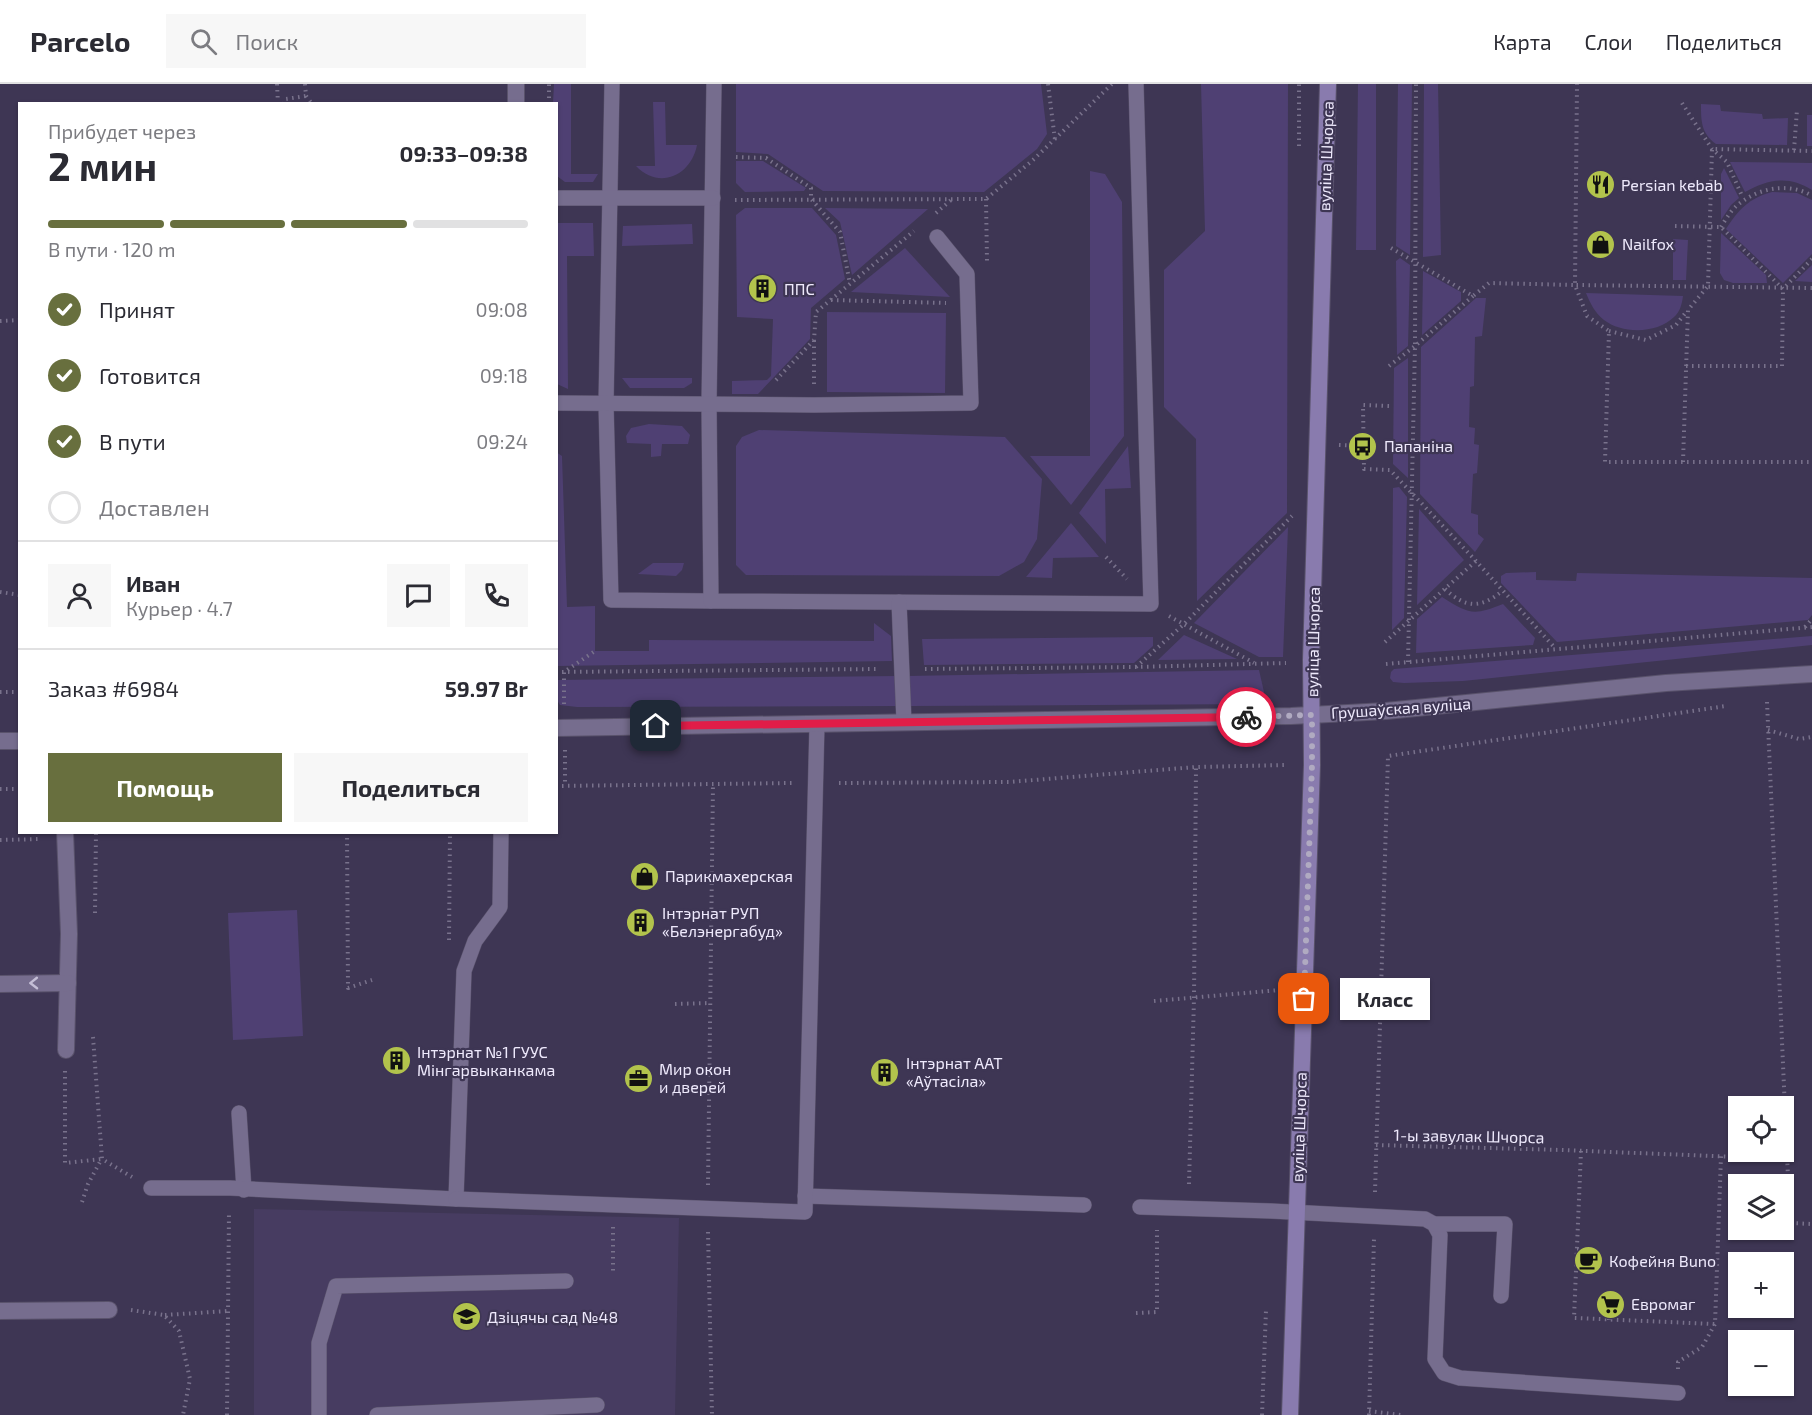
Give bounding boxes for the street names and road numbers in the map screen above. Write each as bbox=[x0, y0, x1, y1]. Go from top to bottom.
street label: вуліца Шчорса bbox=[1314, 101, 1338, 211]
street label: вуліца Шчорса bbox=[1302, 587, 1324, 697]
street label: Грушаўская вуліца bbox=[1330, 693, 1472, 723]
street label: вуліца Шчорса bbox=[1287, 1072, 1311, 1182]
street label: 1-ы завулак Шчорса bbox=[1393, 1125, 1545, 1147]

